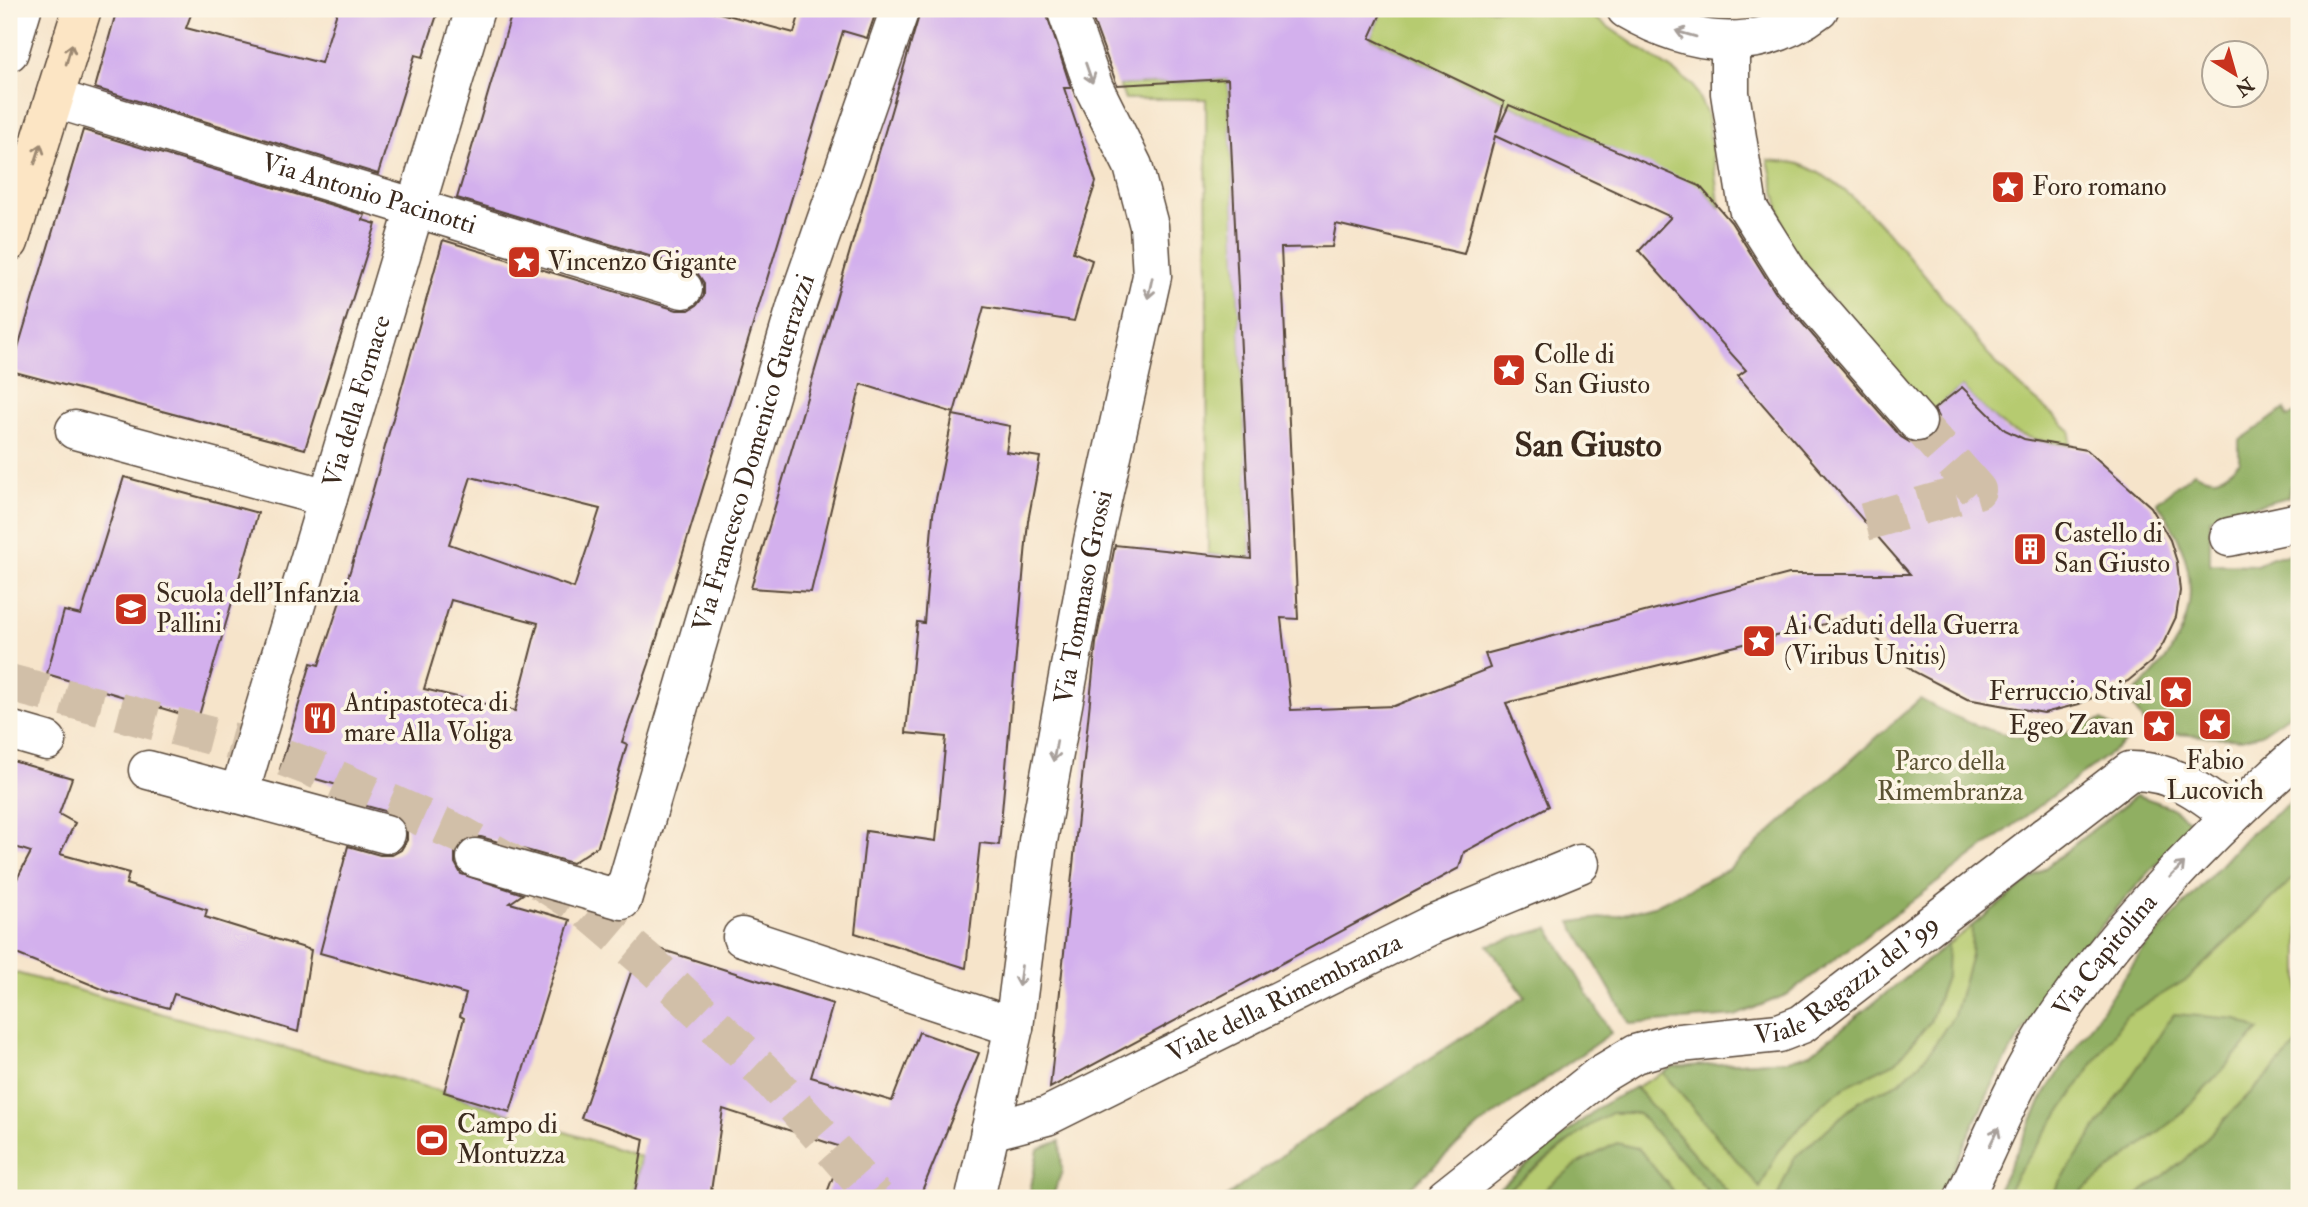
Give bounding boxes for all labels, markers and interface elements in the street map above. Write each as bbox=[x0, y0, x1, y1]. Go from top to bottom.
one-way arrow bbox=[1676, 26, 1698, 39]
north arrow bbox=[2200, 38, 2270, 108]
one-way arrow bbox=[64, 43, 77, 65]
one-way arrow bbox=[1084, 62, 1096, 84]
text: N bbox=[2230, 71, 2259, 102]
one-way arrow bbox=[33, 143, 45, 165]
street label: Via Antonio Pacinotti bbox=[258, 146, 480, 241]
place icon: Foro romano bbox=[1989, 168, 2027, 206]
place label: Foro romano bbox=[2032, 171, 2167, 203]
place icon: Vincenzo Gigante bbox=[505, 243, 543, 281]
place label: Vincenzo Gigante bbox=[548, 246, 737, 278]
street label: Via Francesco Domenico Guerrazzi bbox=[686, 270, 822, 635]
one-way arrow bbox=[1142, 276, 1156, 299]
street label: Via della Fornace bbox=[316, 311, 398, 491]
place label: Colle di San Giusto bbox=[1534, 339, 1650, 401]
place icon: Colle di San Giusto bbox=[1490, 351, 1528, 389]
district label: San Giusto bbox=[1514, 425, 1662, 466]
street label: Via Tommaso Grossi bbox=[1047, 487, 1120, 706]
place label: Castello di San Giusto bbox=[2054, 518, 2170, 580]
building icon: Castello di San Giusto bbox=[2011, 530, 2049, 568]
place label: Scuola dell'Infanzia Pallini bbox=[156, 578, 360, 640]
school or university icon: Scuola dell'Infanzia Pallini bbox=[112, 590, 150, 628]
place label: Ai Caduti della Guerra (Viribus Unitis) bbox=[1783, 610, 2019, 672]
place icon: Ai Caduti della Guerra (Viribus Unitis) bbox=[1740, 622, 1778, 660]
place icon: Ferruccio Stival bbox=[2157, 673, 2195, 711]
place label: Ferruccio Stival bbox=[1989, 676, 2152, 708]
place label: Antipastoteca di mare Alla Voliga bbox=[343, 687, 513, 749]
restaurant icon: Antipastoteca di mare Alla Voliga bbox=[301, 699, 339, 737]
place icon: Fabio Lucovich bbox=[2196, 705, 2234, 743]
place icon: Egeo Zavan bbox=[2140, 707, 2178, 745]
place label: Egeo Zavan bbox=[2009, 710, 2134, 742]
one-way arrow bbox=[1047, 739, 1061, 762]
place label: Fabio Lucovich bbox=[2166, 745, 2264, 807]
park label: Parco della Rimembranza bbox=[1877, 746, 2023, 808]
one-way arrow bbox=[2169, 862, 2186, 879]
street label: Via Capitolina bbox=[2046, 887, 2164, 1023]
street label: Viale Ragazzi del '99 bbox=[1753, 908, 1945, 1051]
street label: Viale della Rimembranza bbox=[1162, 926, 1407, 1070]
one-way arrow bbox=[1014, 964, 1027, 987]
place label: Campo di Montuzza bbox=[457, 1109, 565, 1171]
sports icon: Campo di Montuzza bbox=[413, 1121, 451, 1159]
one-way arrow bbox=[1987, 1127, 2001, 1148]

